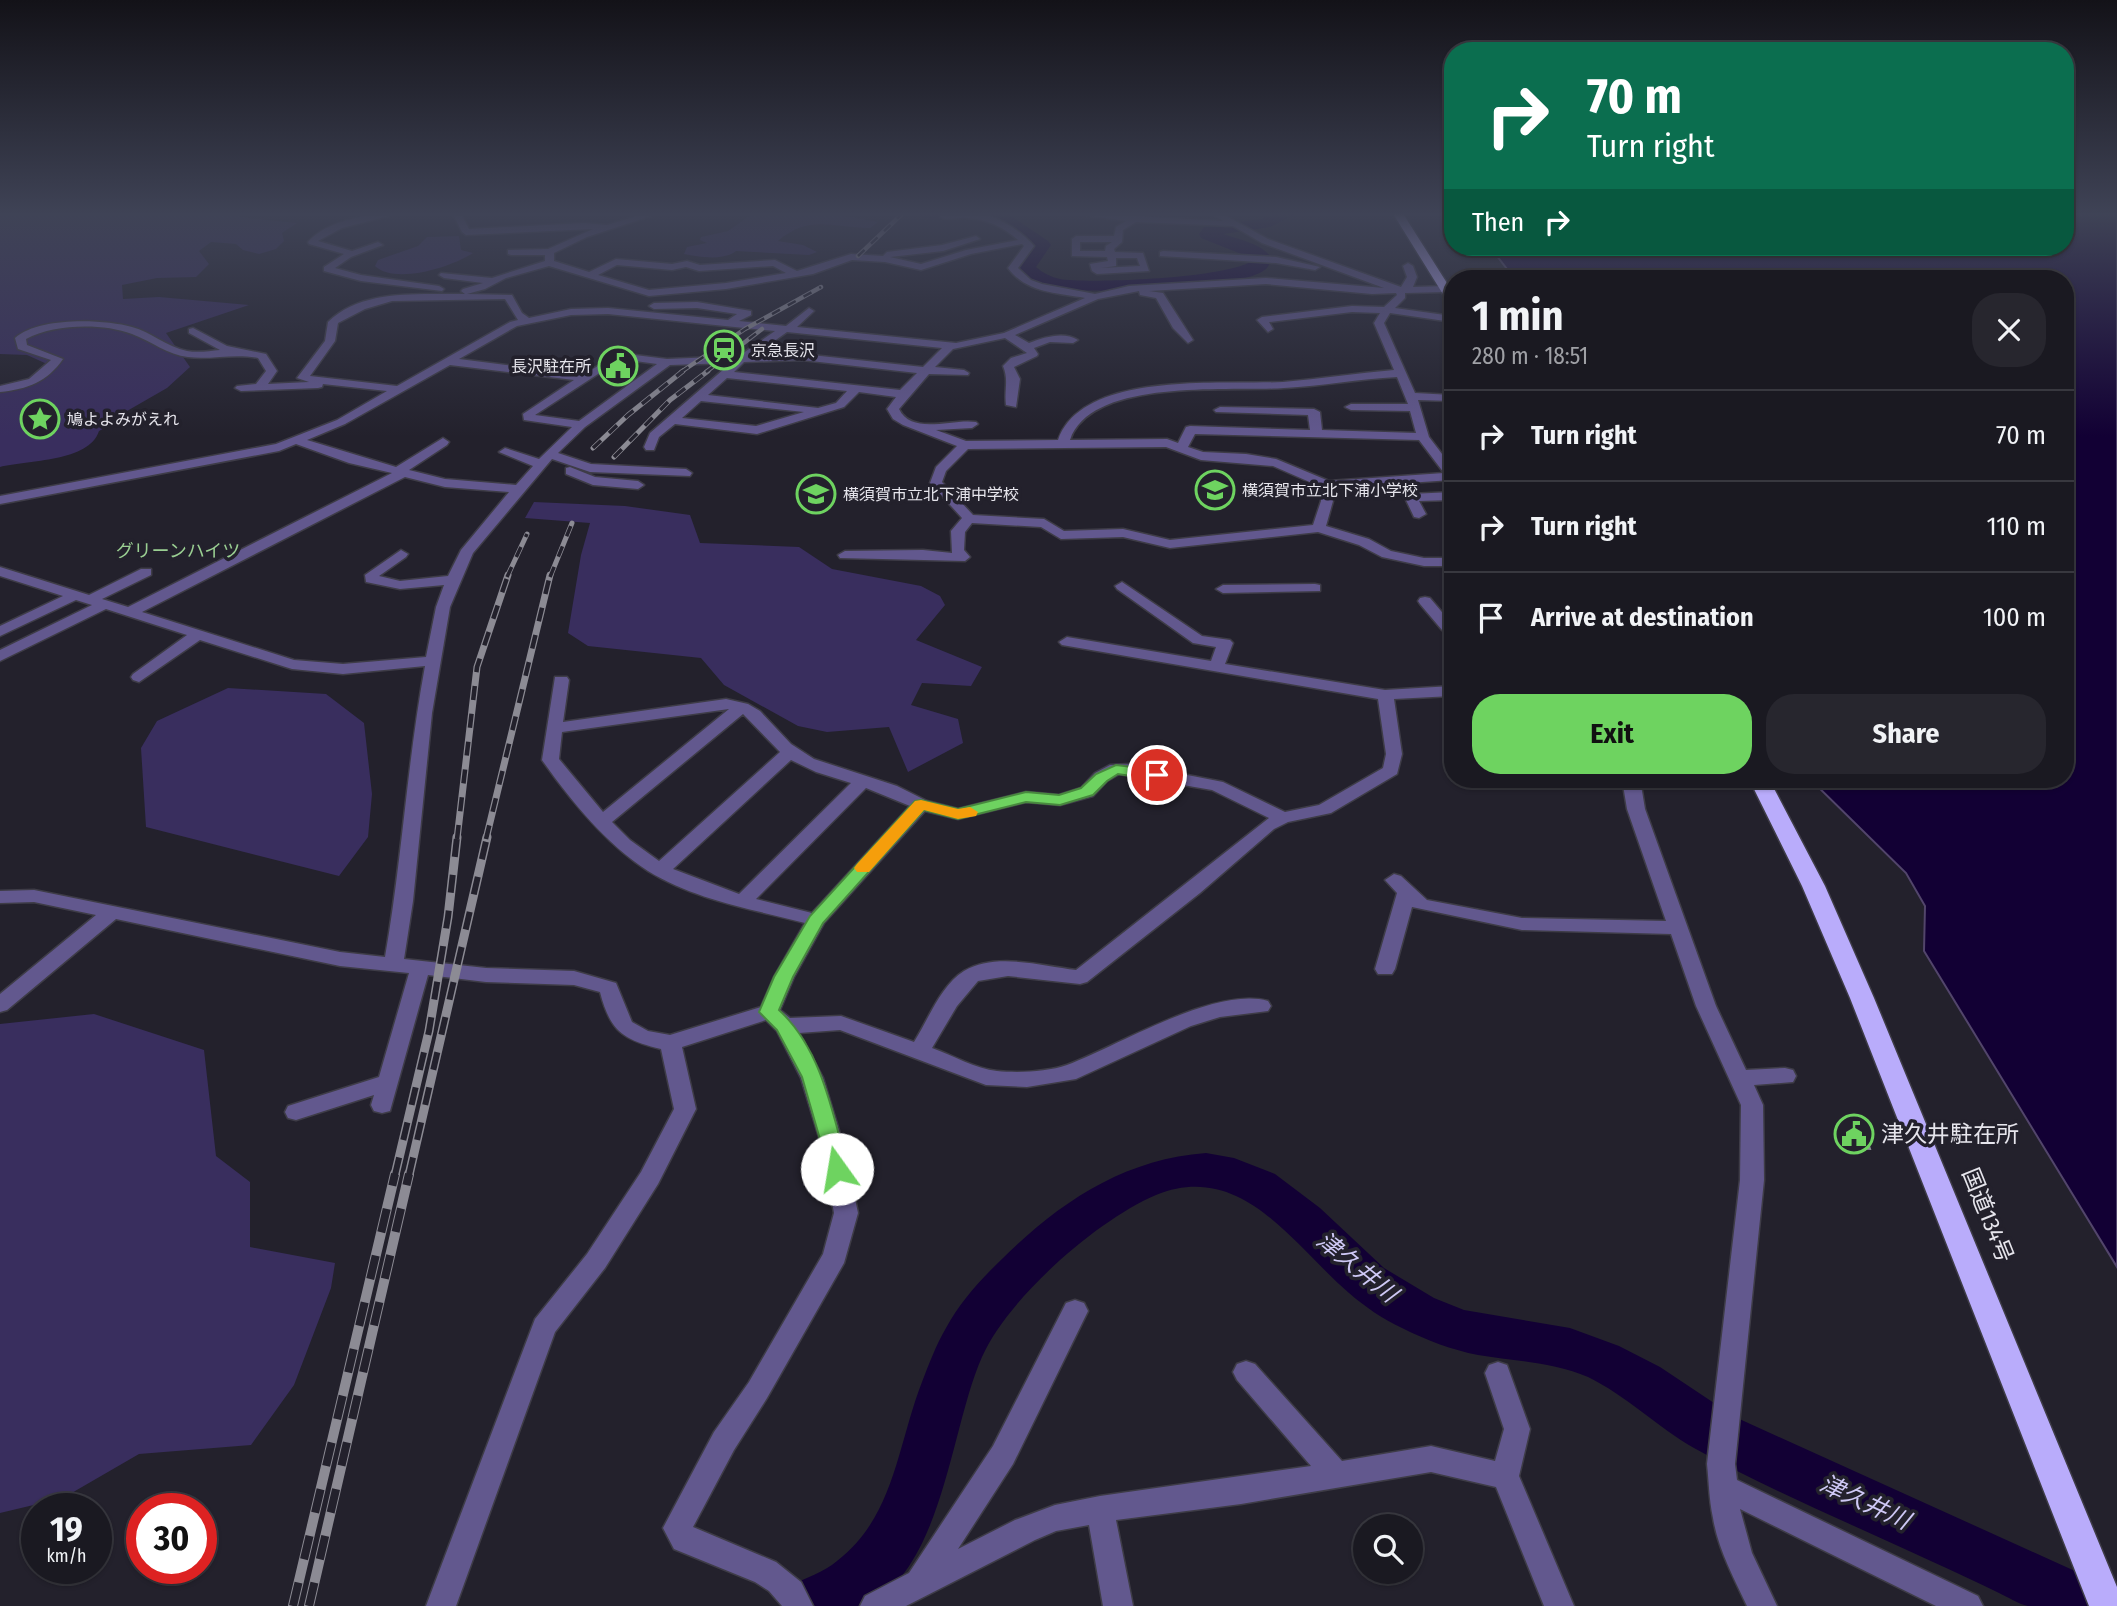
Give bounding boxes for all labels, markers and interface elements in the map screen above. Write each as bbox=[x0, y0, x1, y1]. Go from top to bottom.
text: 70 m bbox=[1587, 67, 1682, 126]
icon: right bbox=[1472, 70, 1563, 161]
text: Turn right bbox=[1587, 127, 1714, 165]
icon: right bbox=[1538, 203, 1576, 241]
text: Then bbox=[1472, 207, 1524, 238]
text: 1 min bbox=[1472, 291, 1563, 341]
button: close bbox=[1972, 293, 2046, 367]
station icon: 京急長沢 bbox=[703, 329, 745, 371]
place label: 京急長沢 bbox=[751, 341, 815, 360]
text: 280 m · 18:51 bbox=[1472, 342, 1588, 370]
public building icon: 長沢駐在所 bbox=[597, 345, 639, 387]
place label: 長沢駐在所 bbox=[511, 357, 591, 376]
place icon: 鳩よよみがえれ bbox=[19, 398, 61, 440]
place label: 鳩よよみがえれ bbox=[67, 410, 179, 429]
icon: right bbox=[1472, 417, 1510, 455]
text: Turn right bbox=[1531, 420, 1637, 451]
text: 70 m bbox=[1996, 420, 2046, 451]
school or university icon: 横須賀市立北下浦小学校 bbox=[1194, 469, 1236, 511]
school or university icon: 横須賀市立北下浦中学校 bbox=[795, 473, 837, 515]
place label: 横須賀市立北下浦小学校 bbox=[1242, 481, 1418, 500]
place label: 横須賀市立北下浦中学校 bbox=[843, 485, 1019, 504]
icon: right bbox=[1472, 508, 1510, 546]
text: Turn right bbox=[1531, 511, 1637, 542]
text: 110 m bbox=[1986, 511, 2046, 542]
district label: グリーンハイツ bbox=[116, 540, 240, 562]
icon: arrive bbox=[1472, 599, 1510, 637]
text: Arrive at destination bbox=[1531, 602, 1754, 633]
text: 100 m bbox=[1983, 602, 2046, 633]
button: Exit bbox=[1472, 694, 1752, 774]
button: Share bbox=[1766, 694, 2046, 774]
pin bbox=[1127, 745, 1187, 805]
icon: arrive bbox=[1138, 756, 1176, 794]
public building icon: 津久井駐在所 bbox=[1833, 1113, 1875, 1155]
place label: 津久井駐在所 bbox=[1881, 1120, 2019, 1148]
position arrow bbox=[800, 1132, 874, 1206]
street label: 国道134号 bbox=[1956, 1164, 2020, 1266]
water label: 津久井川 bbox=[1311, 1226, 1405, 1310]
water label: 津久井川 bbox=[1816, 1469, 1917, 1536]
speed limit sign: 30 bbox=[126, 1493, 217, 1584]
text: 19 bbox=[50, 1508, 83, 1550]
map controls bbox=[1353, 1514, 1423, 1584]
button: search bbox=[1353, 1514, 1423, 1584]
text: km/h bbox=[46, 1545, 87, 1567]

